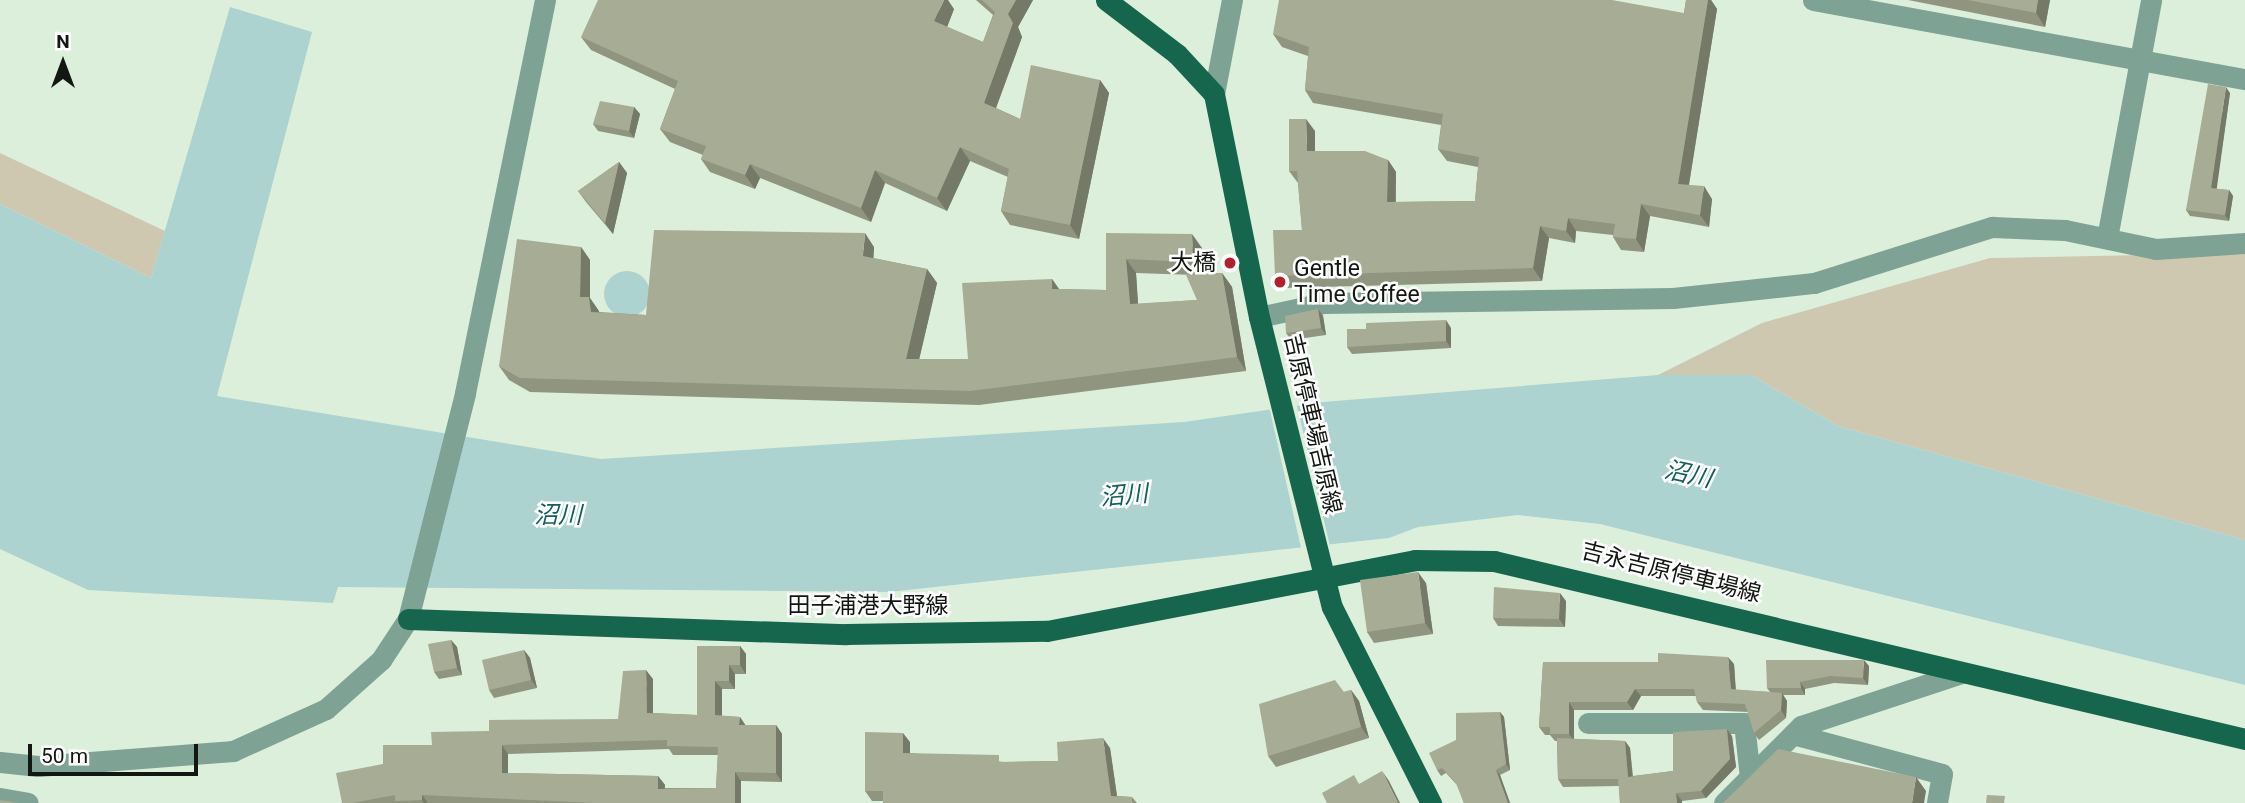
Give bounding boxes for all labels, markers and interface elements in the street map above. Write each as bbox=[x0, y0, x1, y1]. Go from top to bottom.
north arrow bbox=[28, 28, 98, 98]
text: N bbox=[56, 30, 70, 53]
place label: 大橋 bbox=[1170, 249, 1216, 277]
marker: 大橋 bbox=[1222, 255, 1238, 271]
place label: Gentle Time Coffee bbox=[1294, 255, 1420, 309]
marker: Gentle Time Coffee bbox=[1272, 274, 1288, 290]
street label: 吉原停車場吉原線 bbox=[1278, 331, 1346, 517]
water label: 沼川 bbox=[1662, 456, 1714, 494]
water label: 沼川 bbox=[1099, 480, 1149, 512]
water label: 沼川 bbox=[534, 502, 582, 530]
street label: 吉永吉原停車場線 bbox=[1578, 537, 1764, 609]
street label: 田子浦港大野線 bbox=[788, 592, 948, 620]
scale bar bbox=[32, 730, 201, 774]
text: 50 m bbox=[41, 744, 88, 768]

